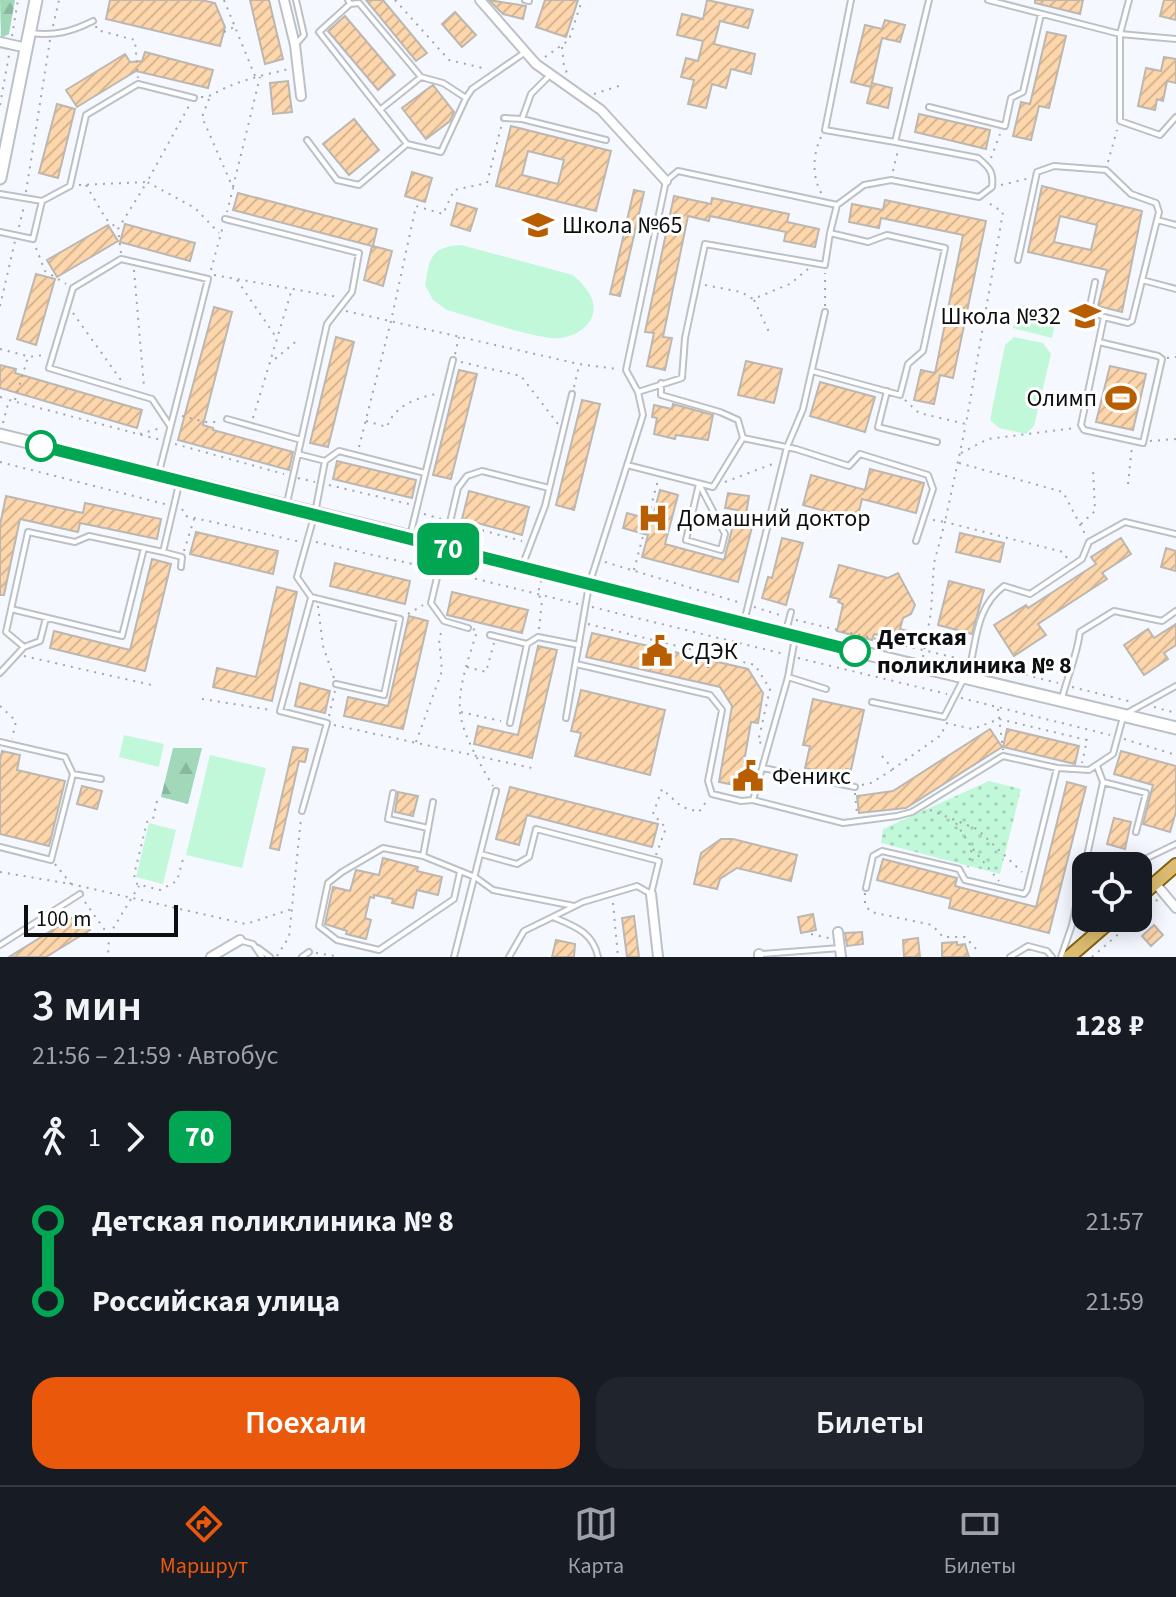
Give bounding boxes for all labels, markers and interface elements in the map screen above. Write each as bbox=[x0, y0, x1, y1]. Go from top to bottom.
school or university icon: Школа №65 bbox=[521, 208, 555, 242]
place label: Школа №65 bbox=[562, 208, 682, 243]
place label: Школа №32 bbox=[941, 299, 1061, 334]
school or university icon: Школа №32 bbox=[1068, 299, 1102, 333]
place label: Олимп bbox=[1026, 381, 1097, 416]
sports icon: Олимп bbox=[1104, 381, 1138, 415]
unlabelled marker bbox=[26, 431, 56, 461]
hospital icon: Домашний доктор bbox=[636, 501, 670, 535]
place label: Домашний доктор bbox=[677, 501, 870, 536]
line badge: 70 bbox=[412, 523, 484, 575]
text: 70 bbox=[433, 529, 463, 569]
place label: Детская поликлиника № 8 bbox=[877, 620, 1072, 683]
public building icon: СДЭК bbox=[640, 634, 674, 668]
place label: СДЭК bbox=[681, 634, 738, 669]
marker: Детская поликлиника № 8 bbox=[840, 636, 870, 666]
public building icon: Феникс bbox=[731, 759, 765, 793]
place label: Феникс bbox=[772, 759, 851, 794]
map controls bbox=[1072, 852, 1152, 932]
button: locate bbox=[1072, 852, 1152, 932]
scale bar bbox=[24, 901, 178, 937]
text: 100 m bbox=[36, 903, 91, 935]
text: 3 мин bbox=[32, 975, 142, 1038]
text: 128 ₽ bbox=[1075, 1004, 1144, 1047]
text: 21:56 – 21:59 · Автобус bbox=[32, 1037, 278, 1074]
icon: walk bbox=[32, 1115, 76, 1159]
icon: forward bbox=[113, 1115, 157, 1159]
text: 70 bbox=[185, 1117, 215, 1157]
text: 1 bbox=[88, 1119, 101, 1156]
text: Детская поликлиника № 8 bbox=[92, 1200, 454, 1243]
text: 21:57 bbox=[1086, 1203, 1144, 1240]
text: Российская улица bbox=[92, 1280, 340, 1323]
text: 21:59 bbox=[1086, 1283, 1144, 1320]
button: Поехали bbox=[32, 1377, 580, 1469]
button: Билеты bbox=[596, 1377, 1144, 1469]
tab: Маршрут bbox=[160, 1502, 248, 1582]
tab: Карта bbox=[568, 1502, 624, 1582]
tab: Билеты bbox=[944, 1502, 1016, 1582]

